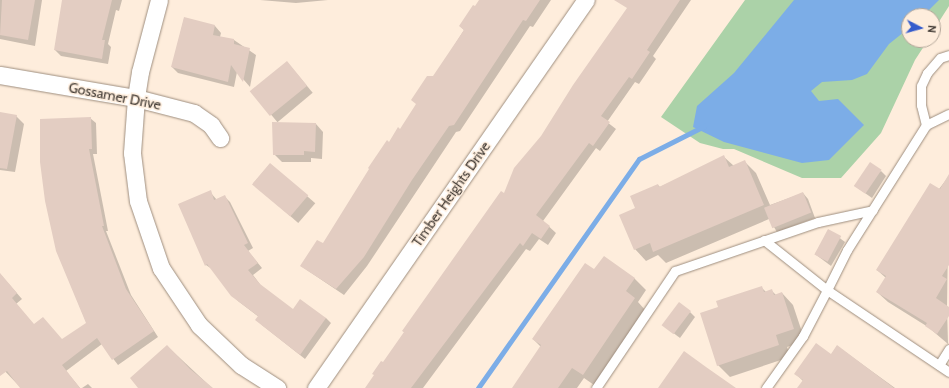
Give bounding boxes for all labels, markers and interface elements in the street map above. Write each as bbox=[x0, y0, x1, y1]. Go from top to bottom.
north arrow bbox=[901, 8, 941, 48]
text: N bbox=[925, 25, 939, 34]
street label: Gossamer Drive bbox=[67, 79, 163, 113]
street label: Timber Heights Drive bbox=[408, 138, 494, 250]

